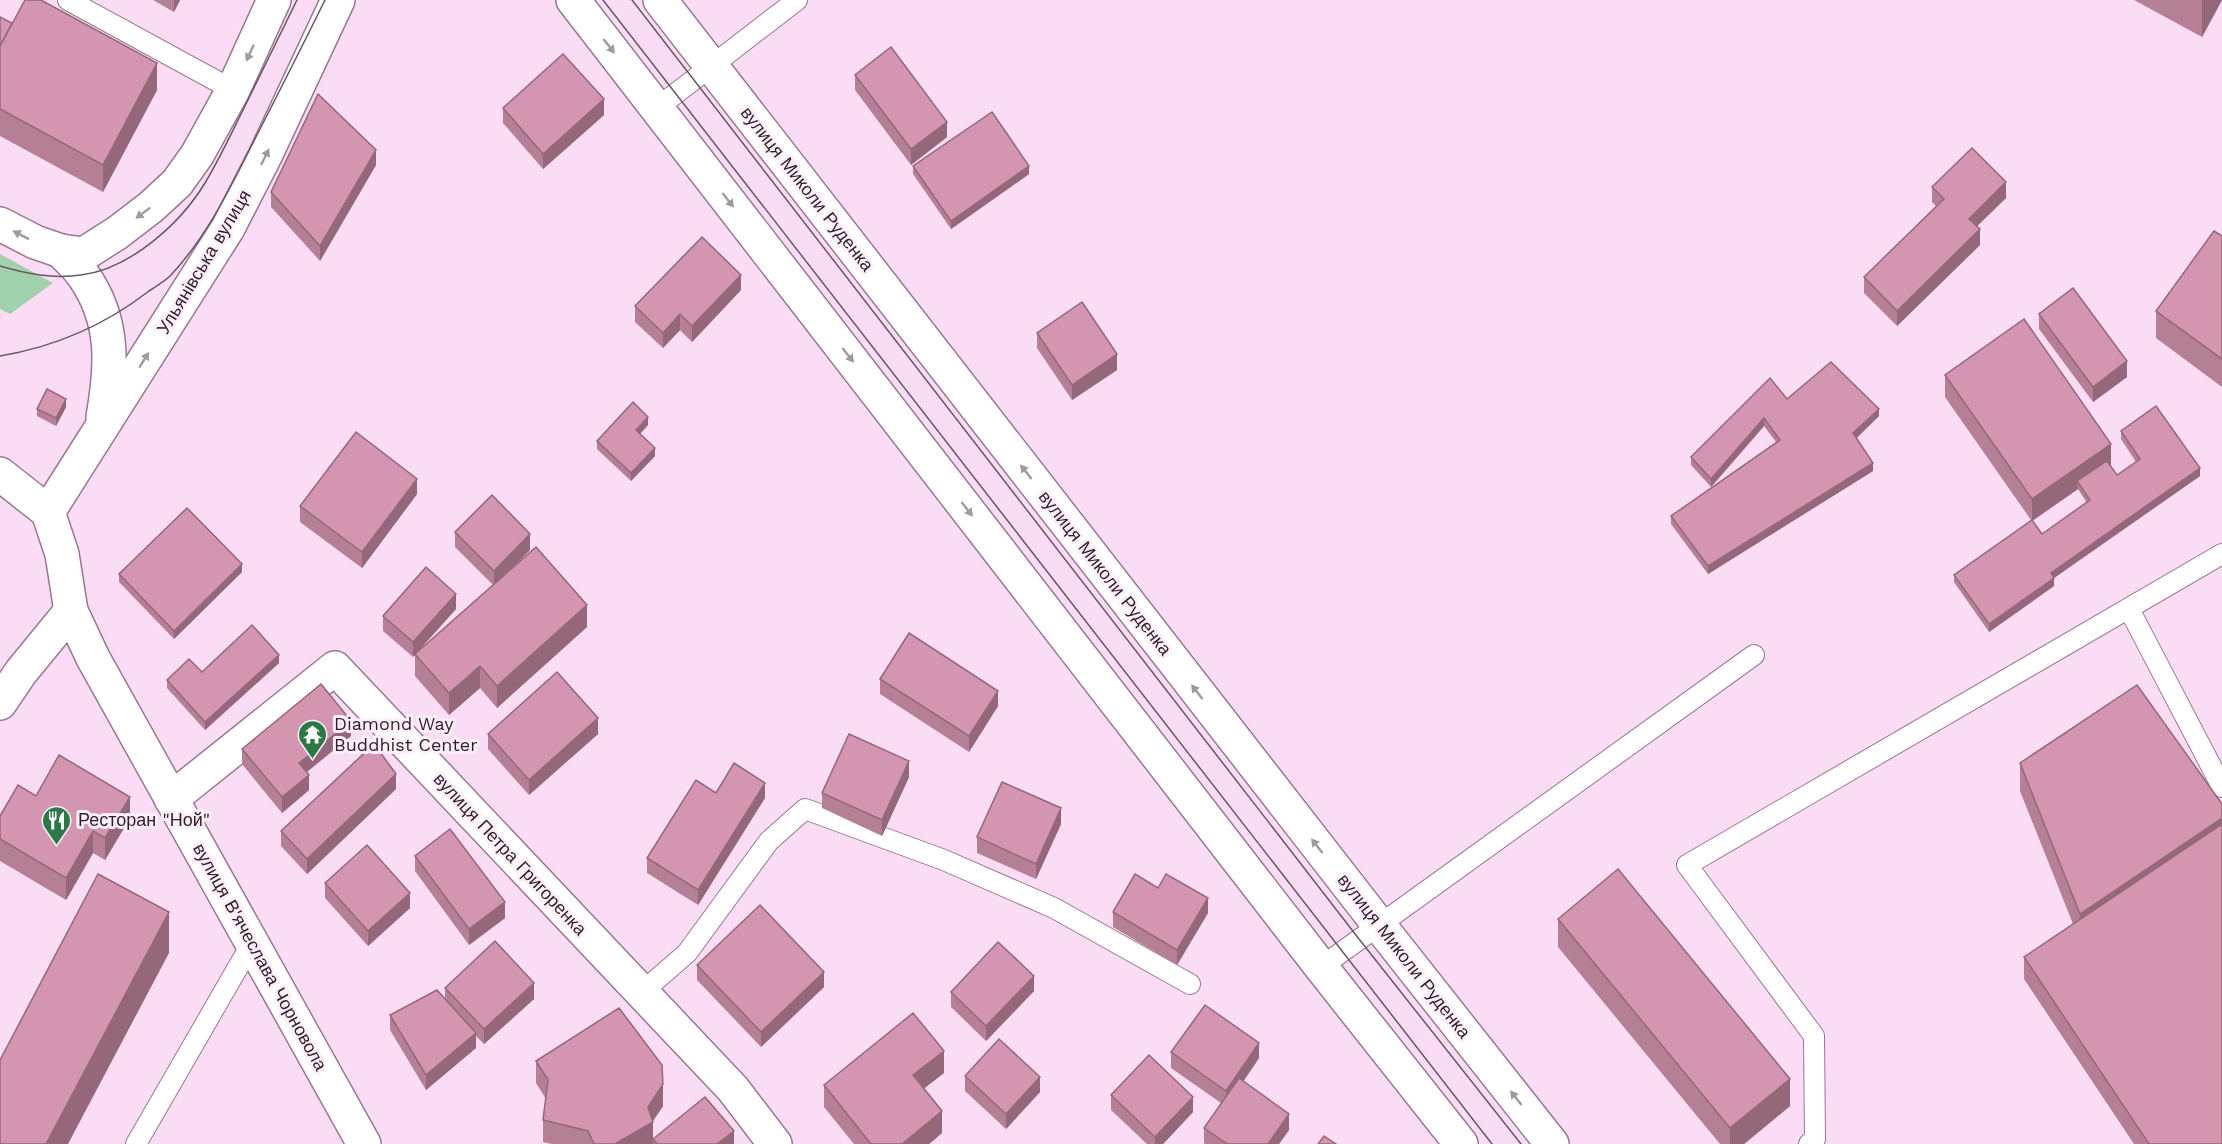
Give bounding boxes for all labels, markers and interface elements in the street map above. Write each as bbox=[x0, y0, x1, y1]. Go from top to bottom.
one-way arrow bbox=[602, 38, 615, 54]
one-way arrow bbox=[245, 45, 254, 62]
street label: вулиця Миколи Руденка bbox=[737, 102, 879, 276]
one-way arrow bbox=[260, 148, 269, 165]
street label: Ульянівська вулиця bbox=[152, 186, 255, 338]
one-way arrow bbox=[722, 193, 734, 208]
one-way arrow bbox=[135, 207, 150, 219]
one-way arrow bbox=[13, 230, 30, 240]
one-way arrow bbox=[841, 347, 853, 362]
one-way arrow bbox=[139, 352, 150, 369]
one-way arrow bbox=[1020, 464, 1032, 479]
street label: вулиця Миколи Руденка bbox=[1035, 486, 1177, 660]
one-way arrow bbox=[961, 500, 973, 516]
one-way arrow bbox=[1192, 684, 1204, 699]
place label: Diamond Way Buddhist Center bbox=[334, 713, 478, 755]
temple icon: Diamond Way Buddhist Center bbox=[297, 718, 329, 760]
street label: вулиця Петра Григоренка bbox=[430, 768, 592, 940]
restaurant icon: Ресторан "Ной" bbox=[41, 804, 73, 846]
place label: Ресторан "Ной" bbox=[78, 809, 210, 830]
one-way arrow bbox=[1311, 838, 1323, 854]
street label: вулиця В'ячеслава Чорновола bbox=[189, 840, 332, 1075]
street label: вулиця Миколи Руденка bbox=[1334, 869, 1476, 1043]
one-way arrow bbox=[1509, 1090, 1522, 1106]

